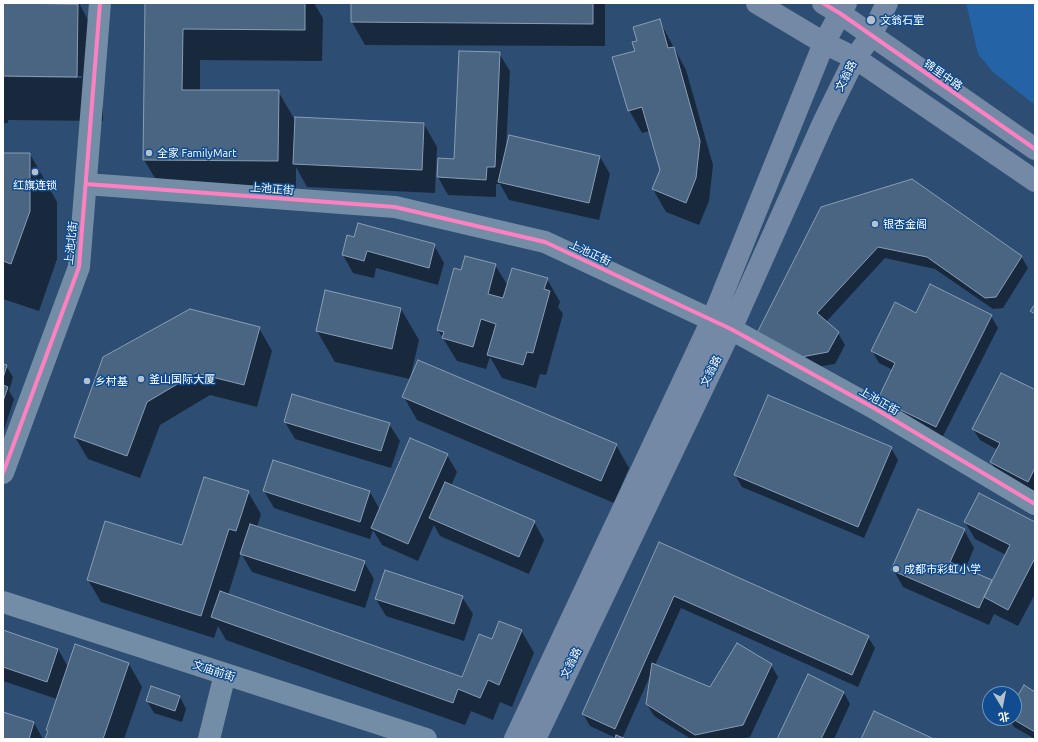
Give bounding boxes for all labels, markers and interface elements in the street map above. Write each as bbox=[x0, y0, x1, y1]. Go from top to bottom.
place label: 文翁石室 bbox=[880, 13, 924, 27]
marker: 文翁石室 bbox=[865, 14, 877, 26]
street label: 锦里中路 bbox=[921, 57, 965, 93]
street label: 文翁路 bbox=[833, 58, 859, 94]
place label: 全家 FamilyMart bbox=[157, 146, 237, 160]
marker: 全家 FamilyMart bbox=[144, 148, 154, 158]
marker: 红旗连锁 bbox=[30, 167, 40, 177]
place label: 红旗连锁 bbox=[13, 178, 57, 192]
street label: 上池正街 bbox=[250, 181, 294, 197]
place label: 银杏金阁 bbox=[883, 217, 927, 231]
marker: 银杏金阁 bbox=[870, 219, 880, 229]
street label: 上池北街 bbox=[62, 220, 80, 266]
street label: 上池正街 bbox=[567, 238, 613, 268]
street label: 文翁路 bbox=[698, 353, 724, 389]
place label: 釜山国际大厦 bbox=[149, 372, 215, 386]
place label: 乡村基 bbox=[95, 374, 128, 388]
marker: 釜山国际大厦 bbox=[136, 374, 146, 384]
marker: 乡村基 bbox=[82, 376, 92, 386]
street label: 上池正街 bbox=[857, 384, 901, 418]
place label: 成都市彩虹小学 bbox=[904, 562, 981, 576]
marker: 成都市彩虹小学 bbox=[891, 564, 901, 574]
street label: 文翁路 bbox=[558, 645, 584, 681]
street label: 文庙前街 bbox=[191, 658, 237, 684]
north arrow bbox=[982, 686, 1022, 726]
text: 北 bbox=[997, 710, 1010, 724]

